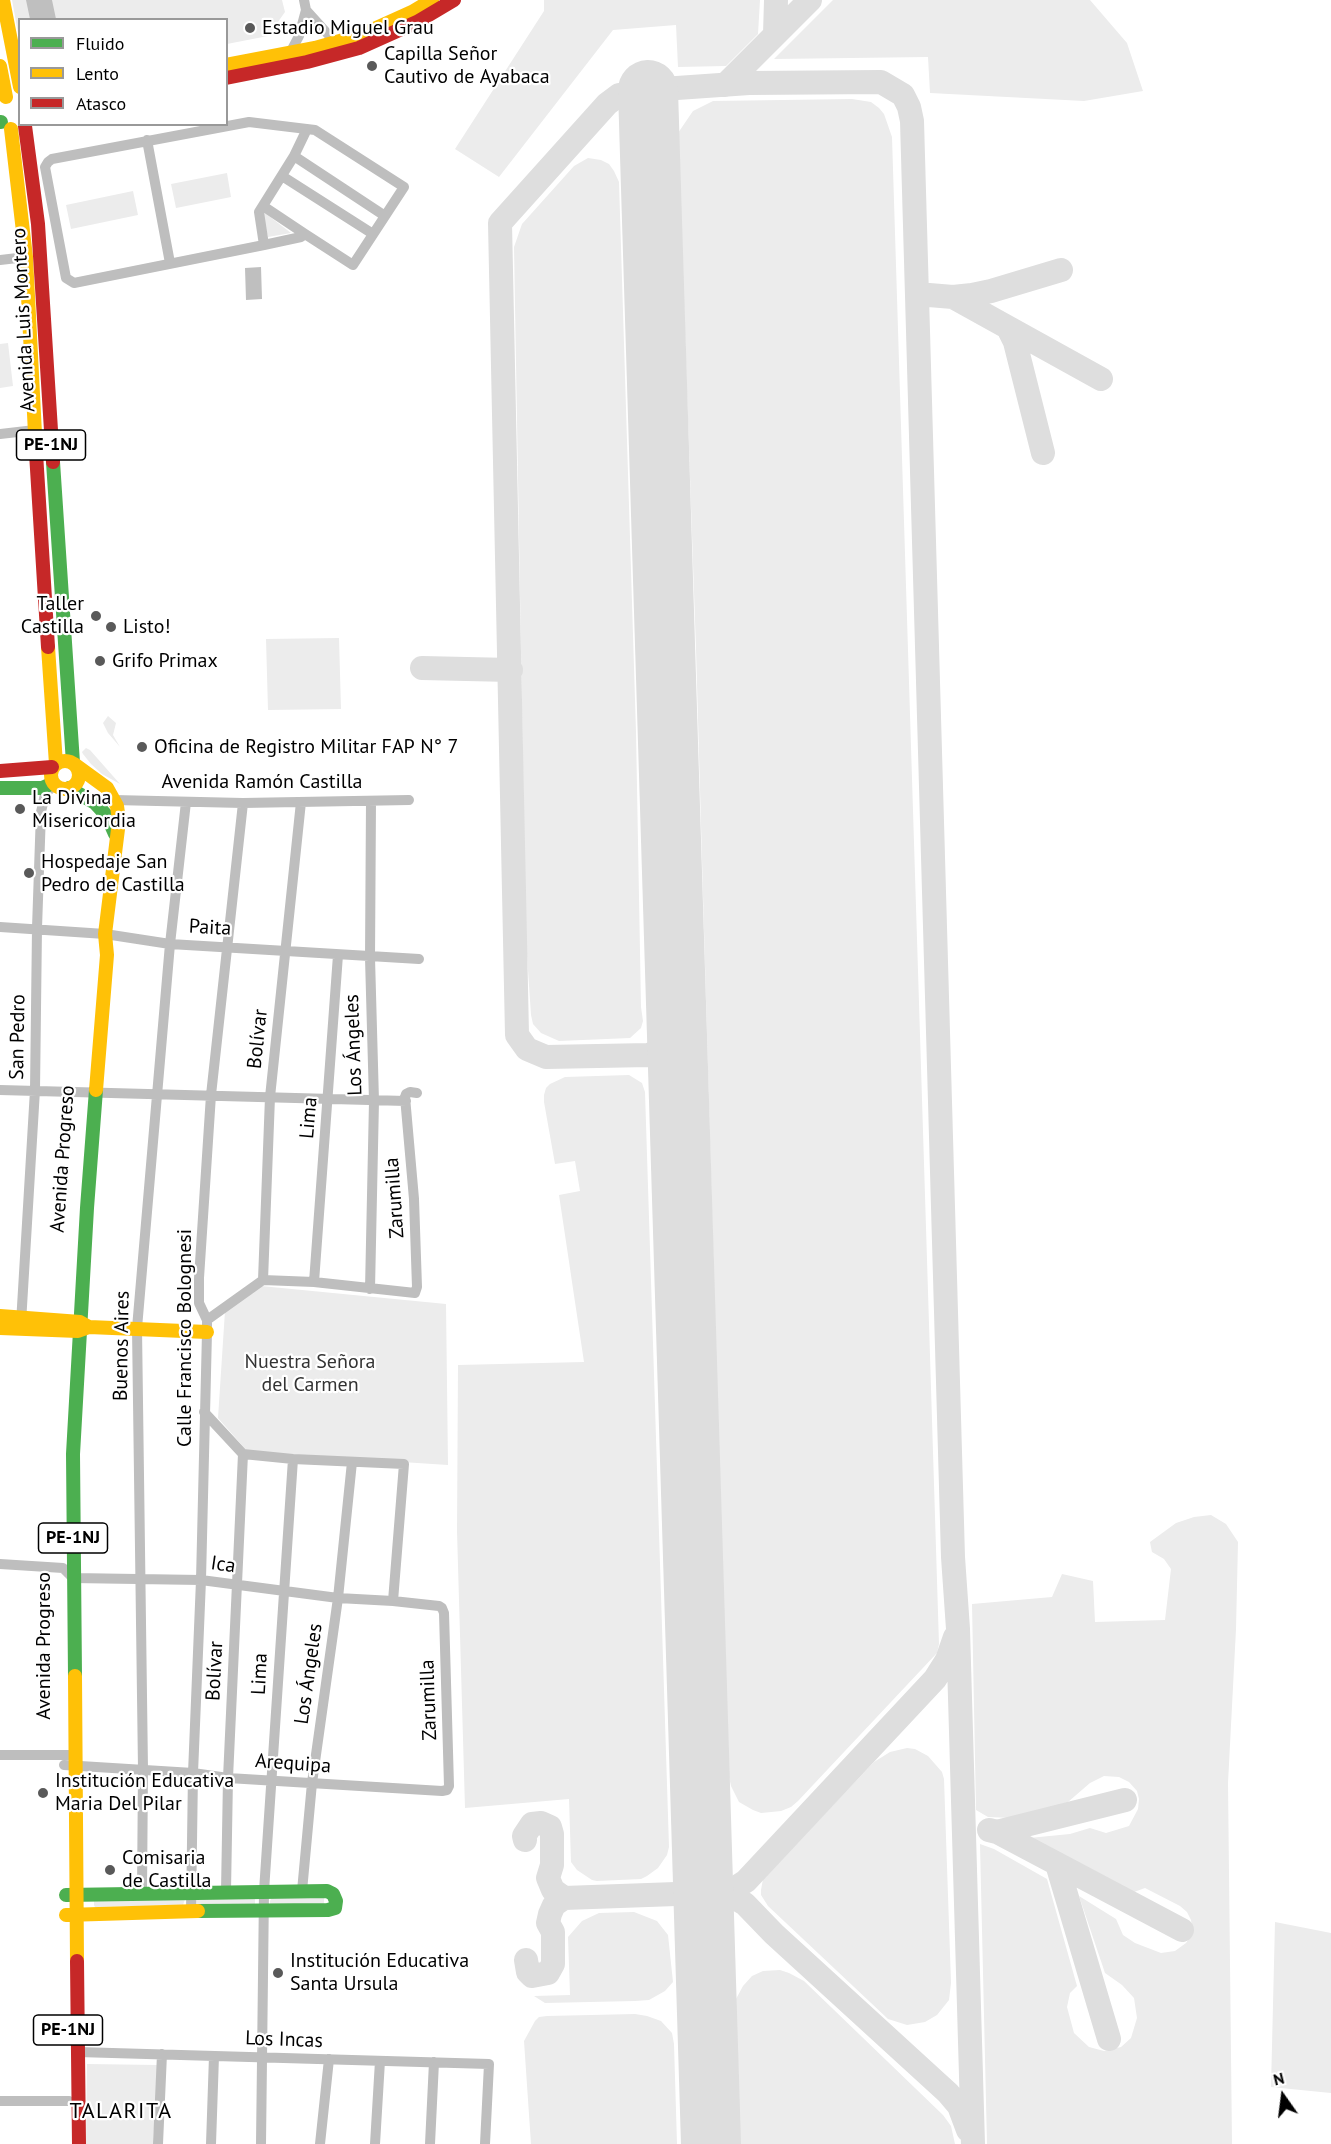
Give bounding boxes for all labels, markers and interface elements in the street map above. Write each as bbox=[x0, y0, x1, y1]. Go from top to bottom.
place label: Estadio Miguel Grau bbox=[262, 16, 434, 40]
legend bbox=[18, 18, 228, 126]
marker: Estadio Miguel Grau bbox=[243, 21, 257, 35]
text: Fluido bbox=[76, 32, 124, 55]
place label: Capilla Señor Cautivo de Ayabaca bbox=[384, 42, 550, 89]
marker: Capilla Señor Cautivo de Ayabaca bbox=[365, 59, 379, 73]
text: Lento bbox=[76, 62, 119, 85]
text: Atasco bbox=[76, 92, 126, 115]
street label: Avenida Luis Montero bbox=[7, 227, 41, 413]
road number: PE-1NJ bbox=[16, 430, 86, 460]
place label: Taller Castilla bbox=[21, 592, 84, 639]
marker: Taller Castilla bbox=[89, 609, 103, 623]
place label: Listo! bbox=[123, 615, 170, 639]
marker: Listo! bbox=[104, 620, 118, 634]
place label: Grifo Primax bbox=[112, 649, 218, 673]
marker: Grifo Primax bbox=[93, 654, 107, 668]
place label: Oficina de Registro Militar FAP N° 7 bbox=[154, 735, 458, 759]
marker: Oficina de Registro Militar FAP N° 7 bbox=[135, 740, 149, 754]
street label: Avenida Ramón Castilla bbox=[162, 770, 362, 794]
place label: La Divina Misericordia bbox=[32, 786, 136, 833]
marker: La Divina Misericordia bbox=[13, 802, 27, 816]
place label: Hospedaje San Pedro de Castilla bbox=[41, 850, 185, 897]
marker: Hospedaje San Pedro de Castilla bbox=[22, 866, 36, 880]
street label: Paita bbox=[188, 915, 232, 941]
street label: San Pedro bbox=[5, 994, 31, 1080]
street label: Los Ángeles bbox=[340, 994, 368, 1096]
street label: Bolívar bbox=[243, 1008, 273, 1070]
street label: Avenida Progreso bbox=[46, 1084, 80, 1234]
street label: Lima bbox=[295, 1096, 323, 1140]
street label: Zarumilla bbox=[380, 1157, 410, 1239]
street label: Calle Francisco Bolognesi bbox=[173, 1229, 197, 1447]
street label: Buenos Aires bbox=[109, 1291, 135, 1401]
park label: Nuestra Señora del Carmen bbox=[245, 1350, 375, 1397]
road number: PE-1NJ bbox=[38, 1523, 107, 1553]
street label: Ica bbox=[209, 1551, 237, 1579]
street label: Avenida Progreso bbox=[32, 1572, 56, 1720]
street label: Los Ángeles bbox=[290, 1622, 328, 1726]
street label: Bolívar bbox=[201, 1640, 229, 1702]
street label: Lima bbox=[247, 1652, 273, 1696]
street label: Zarumilla bbox=[416, 1659, 442, 1741]
street label: Arequipa bbox=[254, 1749, 332, 1779]
place label: Institución Educativa Maria Del Pilar bbox=[55, 1769, 234, 1816]
marker: Institución Educativa Maria Del Pilar bbox=[36, 1786, 50, 1800]
place label: Comisaria de Castilla bbox=[122, 1846, 211, 1893]
marker: Comisaria de Castilla bbox=[103, 1863, 117, 1877]
place label: Institución Educativa Santa Ursula bbox=[290, 1949, 469, 1996]
marker: Institución Educativa Santa Ursula bbox=[271, 1966, 285, 1980]
road number: PE-1NJ bbox=[34, 2015, 103, 2045]
street label: Los Incas bbox=[245, 2027, 323, 2053]
north arrow bbox=[1253, 2066, 1313, 2126]
text: N bbox=[1271, 2068, 1286, 2090]
district label: TALARITA bbox=[69, 2099, 173, 2125]

